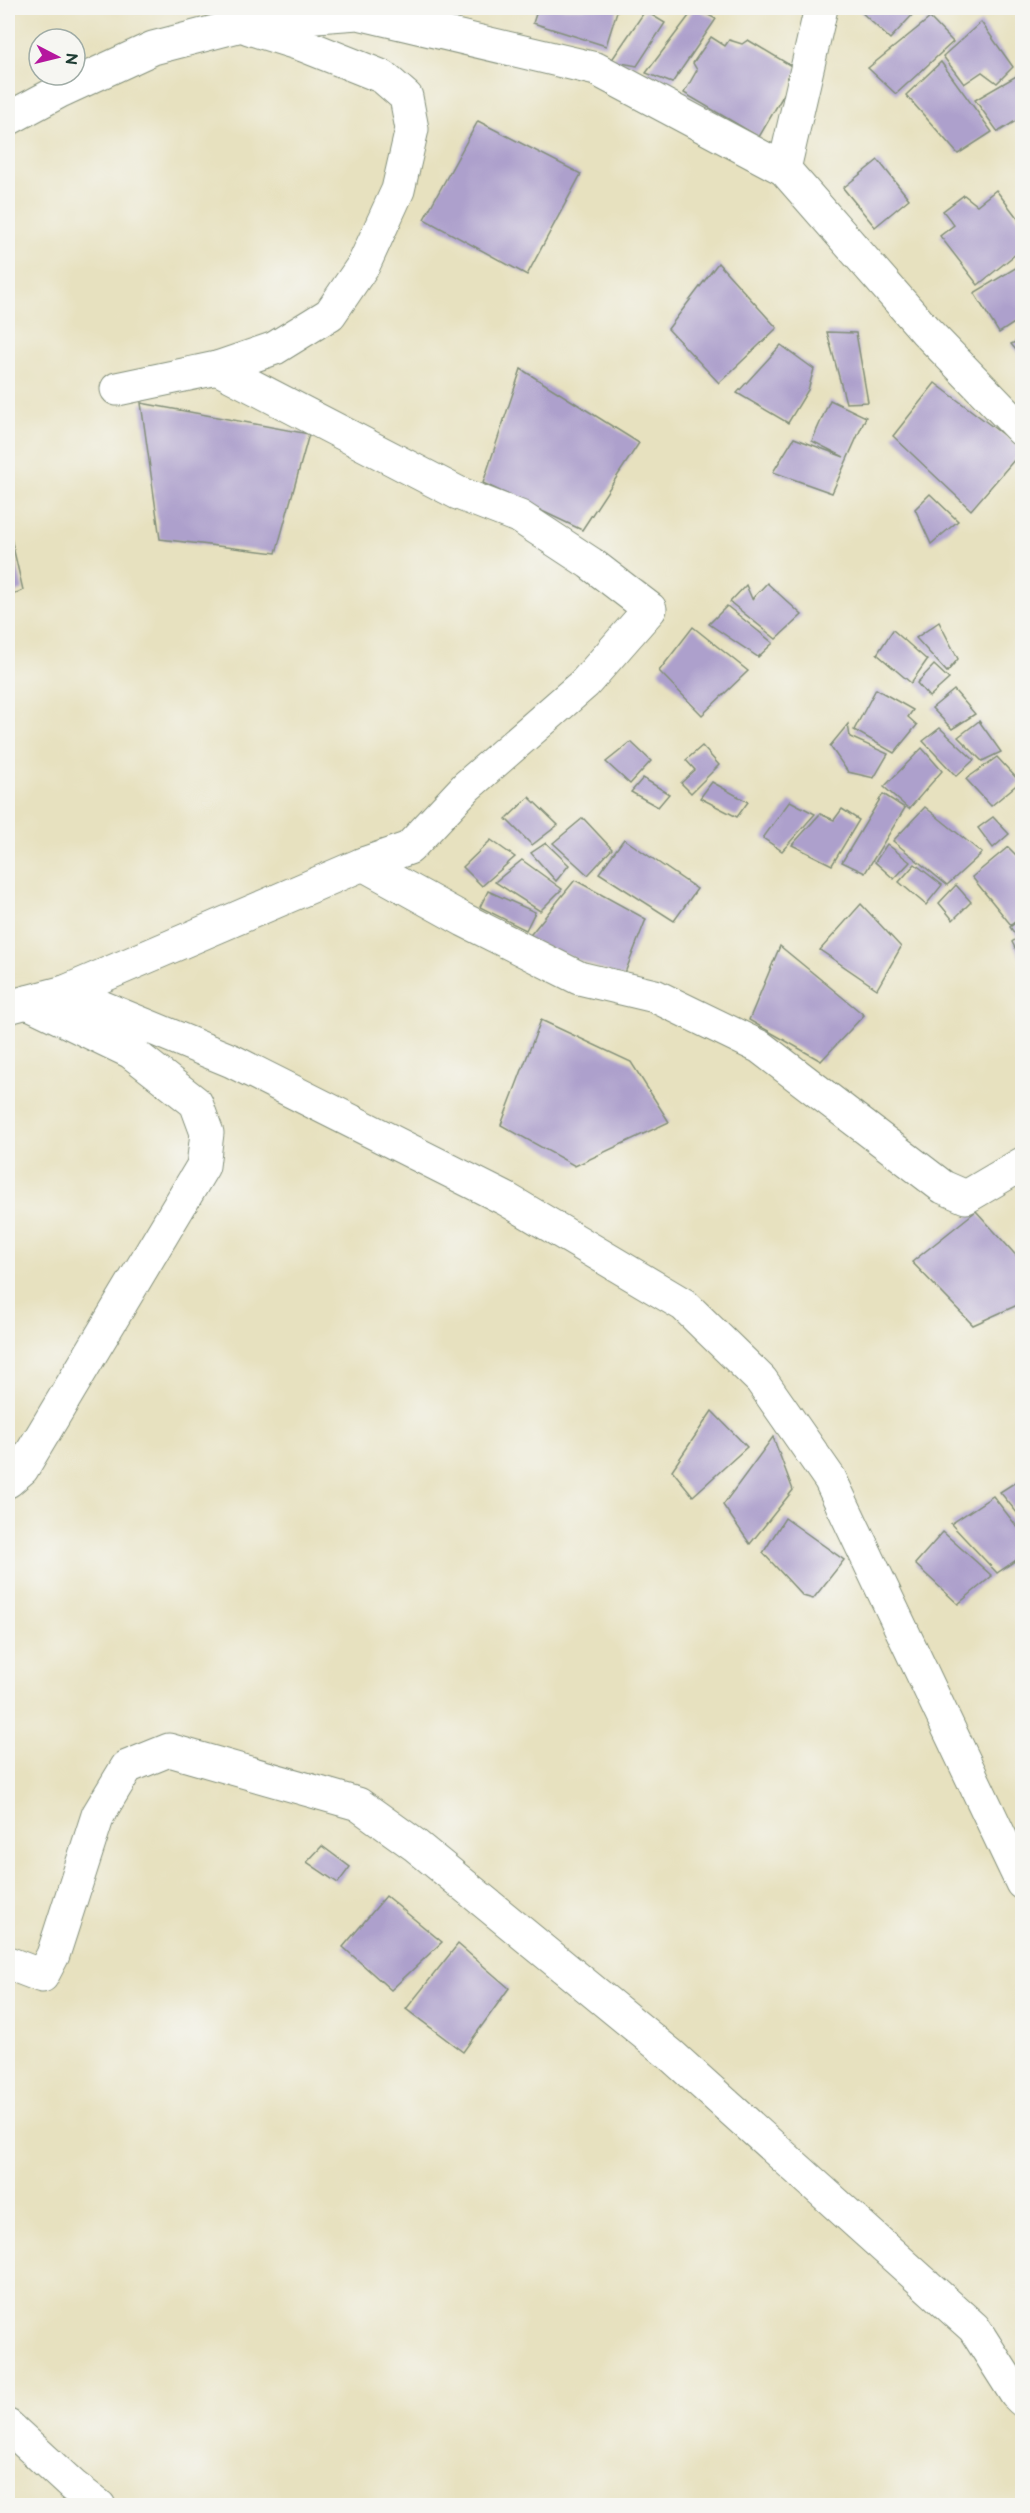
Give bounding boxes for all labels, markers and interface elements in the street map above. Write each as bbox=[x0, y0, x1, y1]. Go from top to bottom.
north arrow bbox=[27, 27, 87, 87]
text: N bbox=[60, 52, 81, 66]

